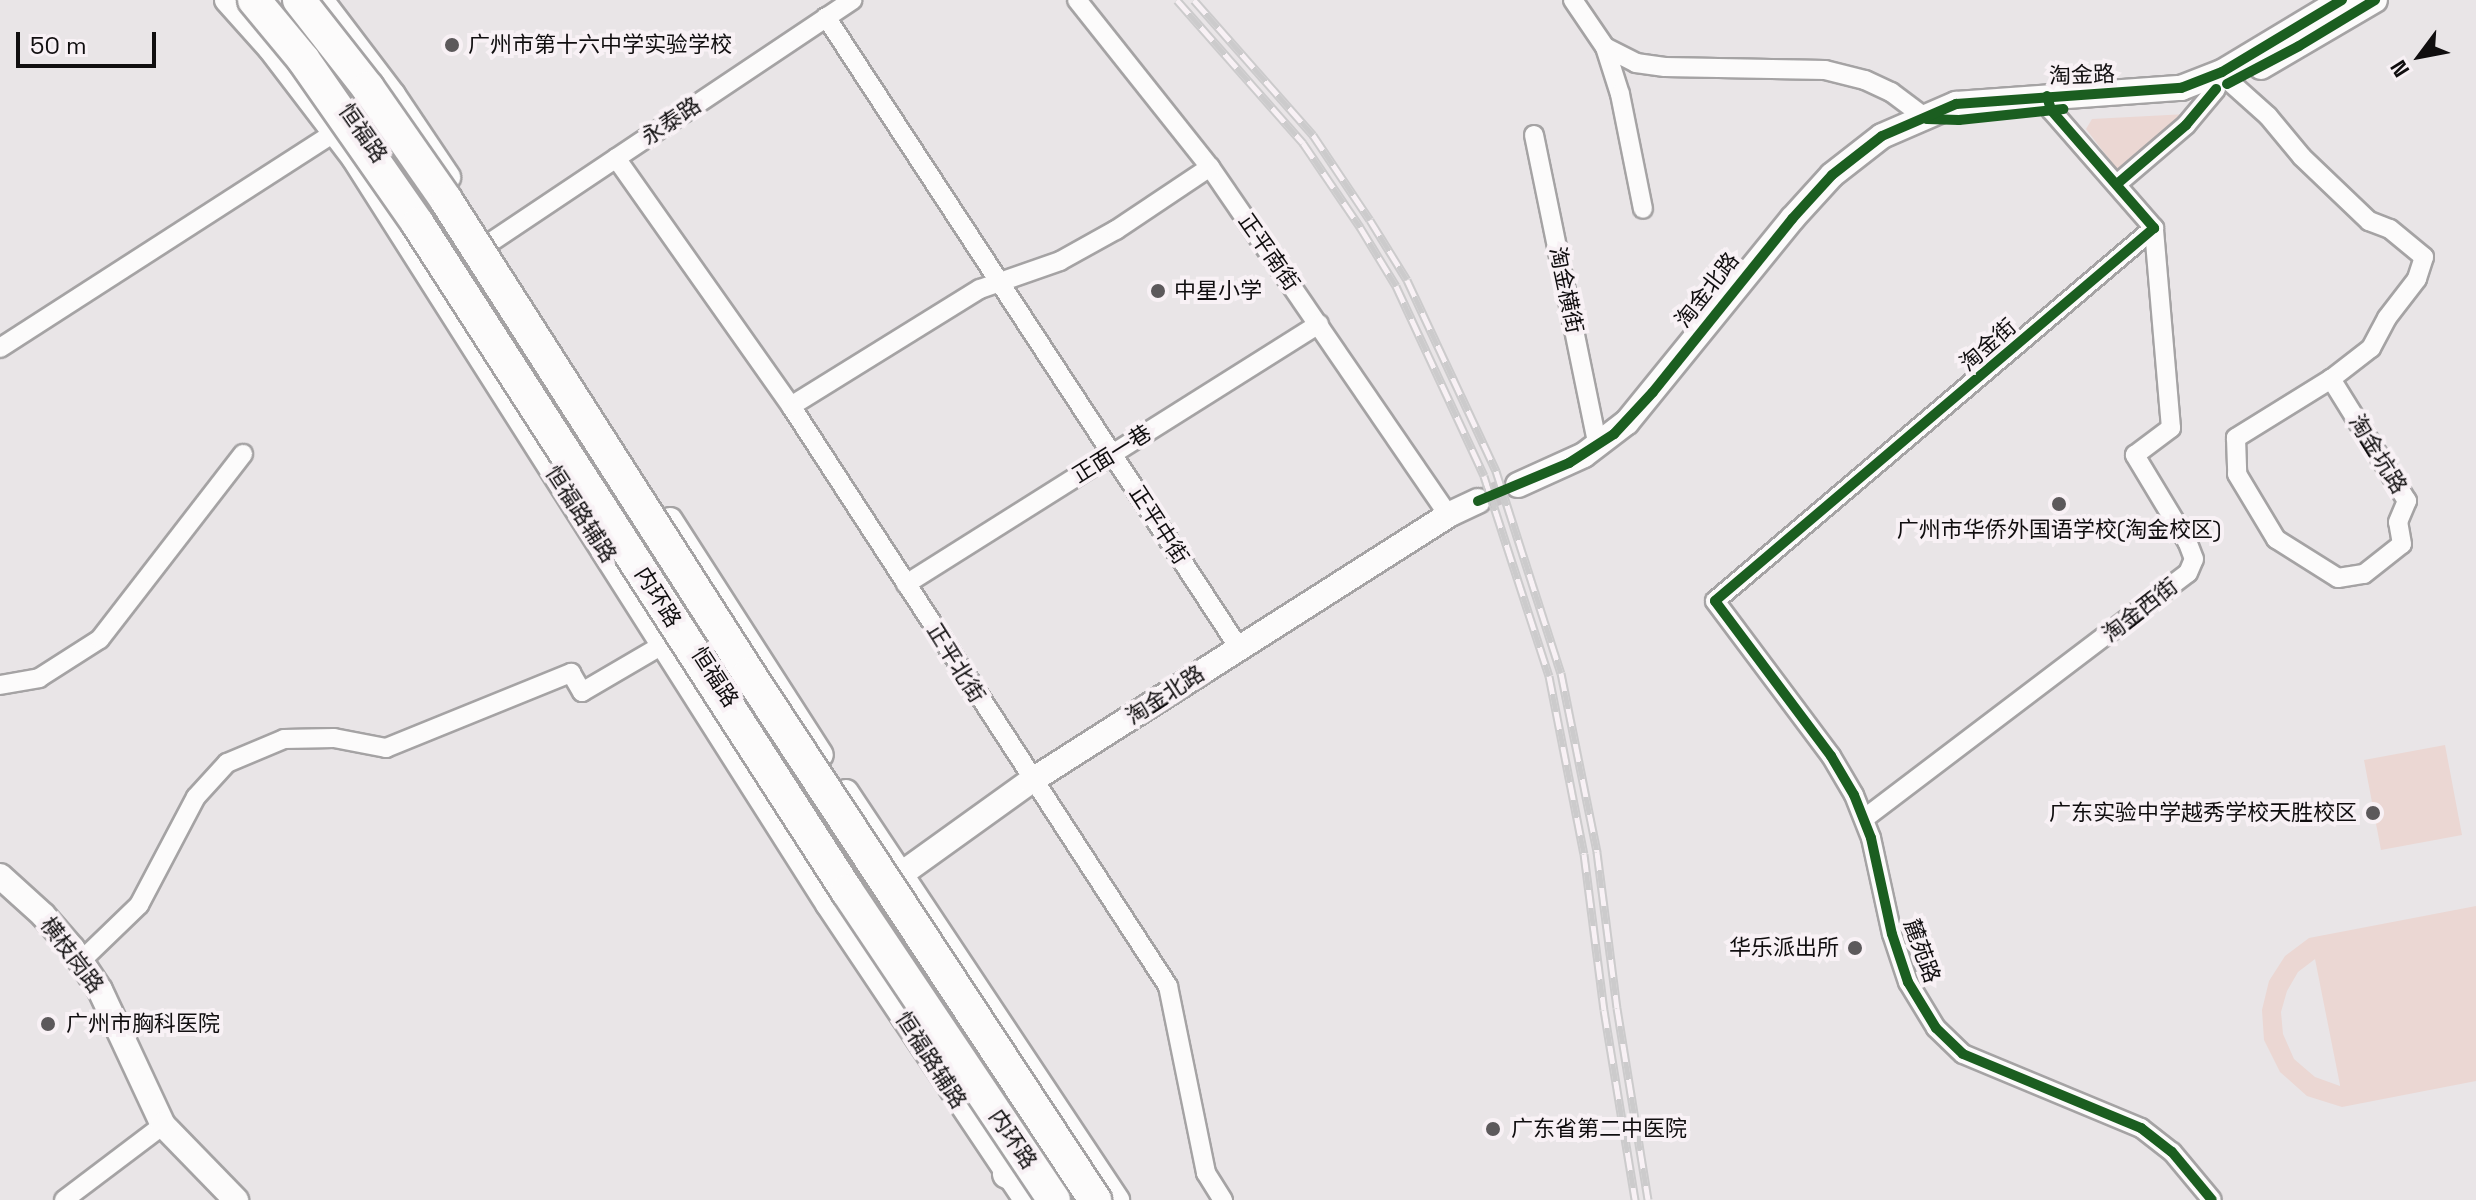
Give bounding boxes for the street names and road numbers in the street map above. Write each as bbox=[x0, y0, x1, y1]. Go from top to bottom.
street label: 淘金路 bbox=[2049, 61, 2115, 89]
street label: 永泰路 bbox=[636, 92, 706, 150]
street label: 恒福路 bbox=[333, 98, 393, 168]
street label: 正平南街 bbox=[1233, 208, 1305, 296]
street label: 淘金横街 bbox=[1544, 244, 1588, 336]
street label: 淘金北路 bbox=[1670, 247, 1744, 333]
street label: 淘金街 bbox=[1954, 313, 2022, 377]
street label: 淘金坑路 bbox=[2343, 410, 2413, 498]
street label: 正面一巷 bbox=[1068, 419, 1156, 489]
street label: 恒福路辅路 bbox=[540, 461, 622, 567]
street label: 正平中街 bbox=[1124, 481, 1194, 569]
street label: 内环路 bbox=[629, 562, 687, 632]
street label: 淘金西街 bbox=[2097, 573, 2183, 647]
street label: 正平北街 bbox=[921, 619, 991, 707]
street label: 恒福路 bbox=[686, 642, 744, 712]
street label: 淘金北路 bbox=[1121, 660, 1209, 730]
street label: 横枝岗路 bbox=[35, 912, 109, 998]
street label: 麓苑路 bbox=[1898, 915, 1946, 987]
street label: 恒福路辅路 bbox=[890, 1007, 972, 1113]
street label: 内环路 bbox=[984, 1104, 1042, 1174]

